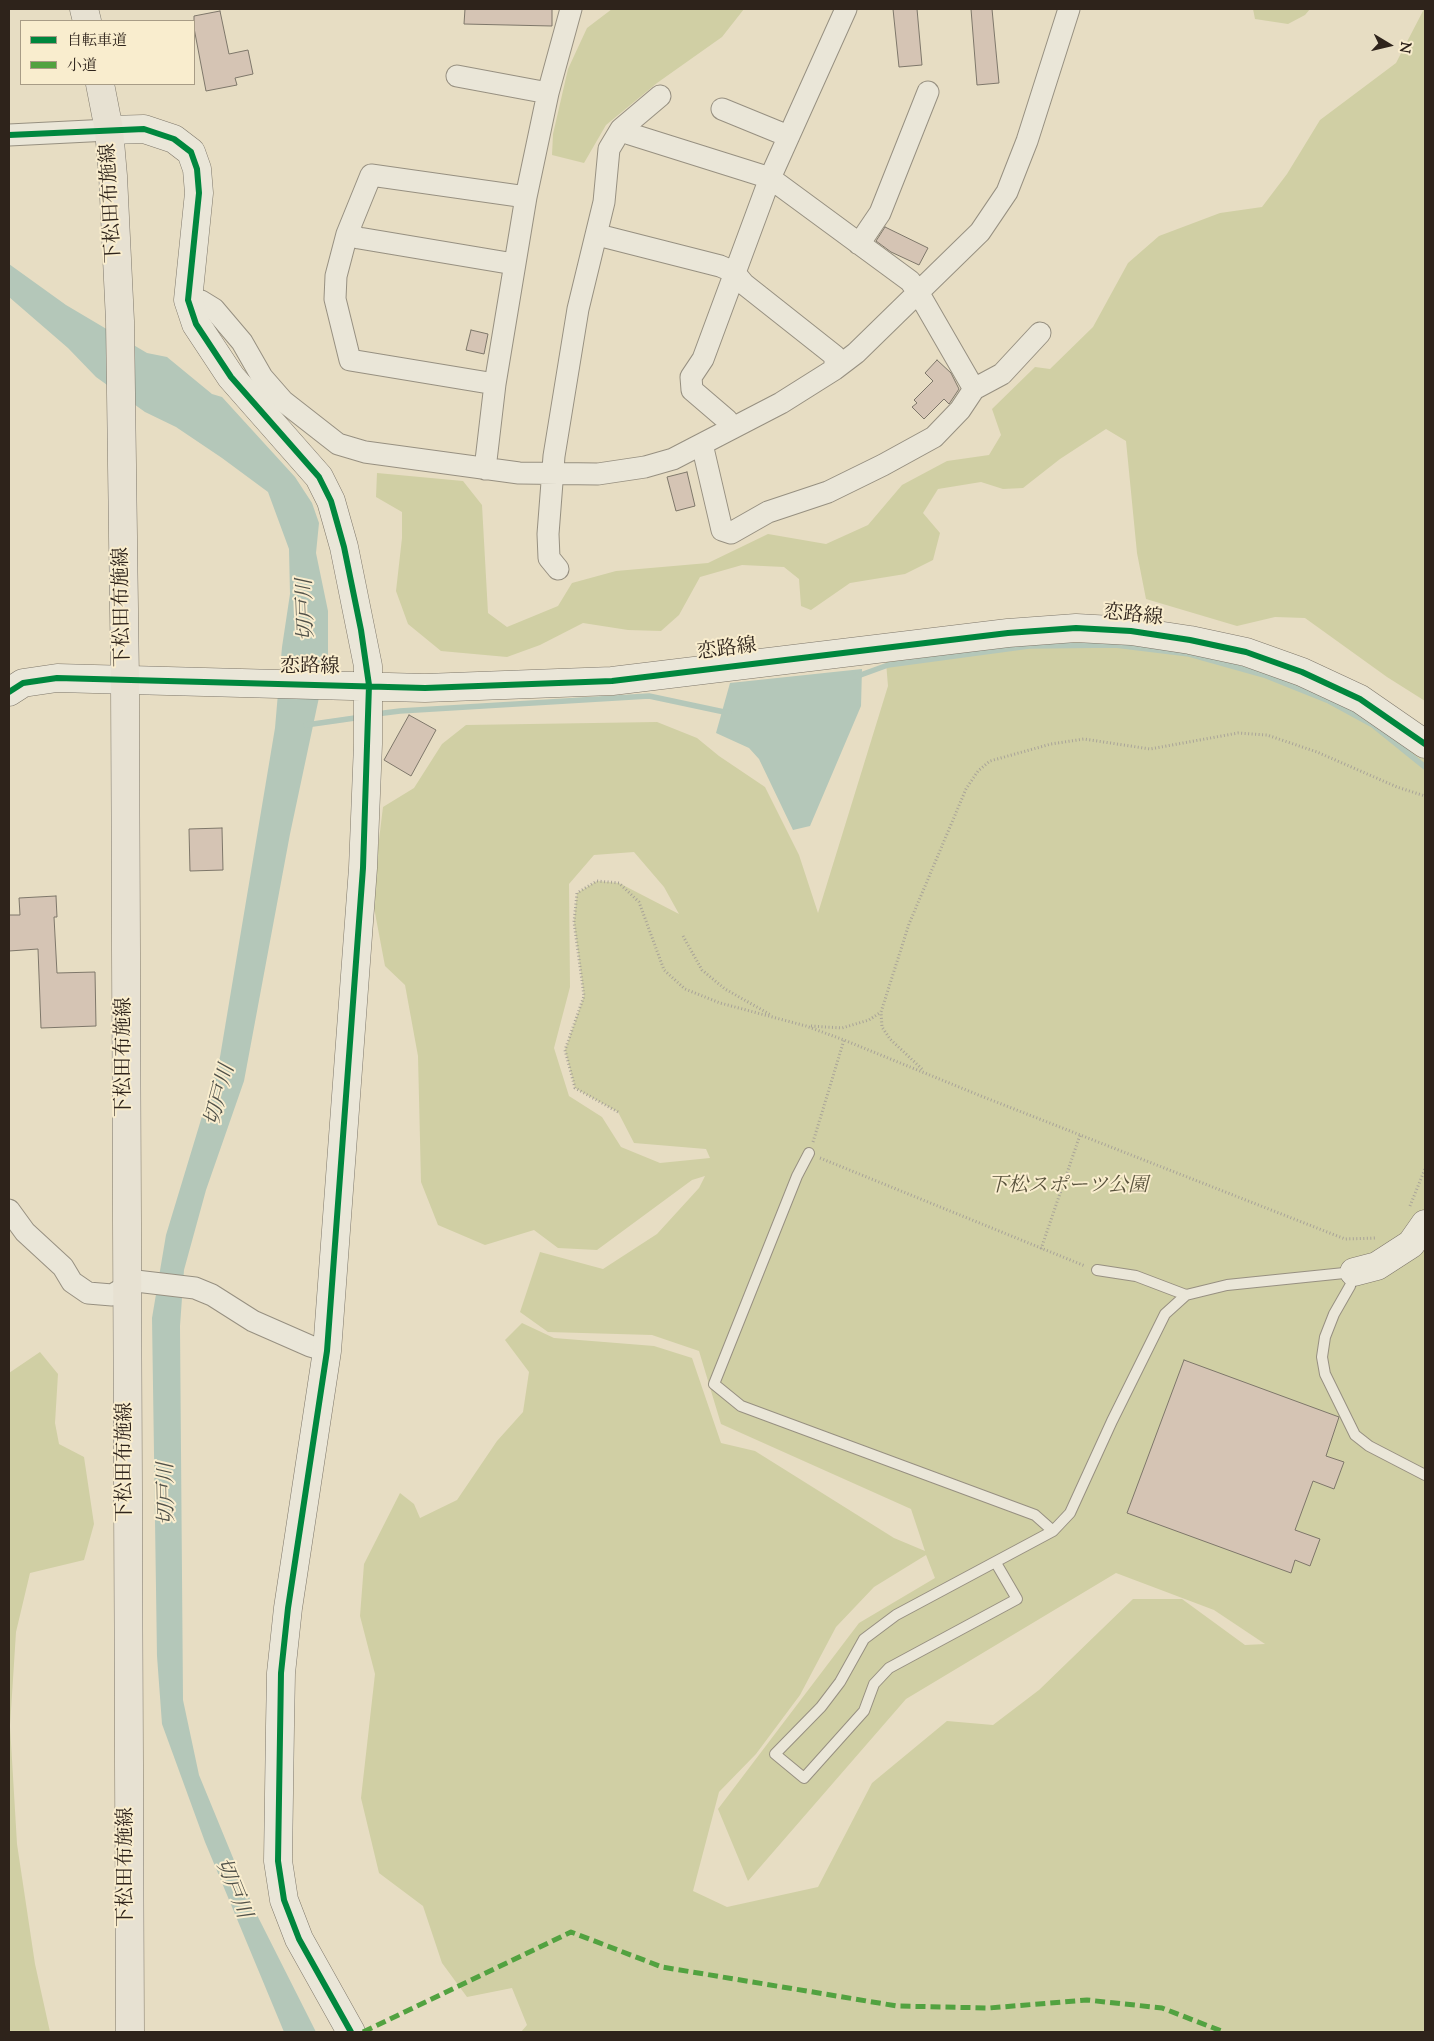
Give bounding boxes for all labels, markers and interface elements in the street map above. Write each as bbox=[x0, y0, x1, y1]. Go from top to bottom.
legend bbox=[20, 20, 195, 85]
north arrow bbox=[1364, 20, 1414, 70]
text: 自転車道 bbox=[67, 31, 127, 52]
text: N bbox=[1393, 40, 1415, 54]
text: 小道 bbox=[67, 56, 97, 77]
street label: 下松田布施線 bbox=[98, 142, 128, 264]
street label: 下松田布施線 bbox=[111, 547, 137, 667]
water label: 切戸川 bbox=[294, 578, 322, 642]
street label: 恋路線 bbox=[1102, 602, 1164, 632]
street label: 恋路線 bbox=[696, 635, 758, 667]
street label: 恋路線 bbox=[280, 657, 340, 681]
street label: 下松田布施線 bbox=[114, 997, 138, 1117]
water label: 切戸川 bbox=[202, 1062, 242, 1130]
park label: 下松スポーツ公園 bbox=[988, 1176, 1148, 1200]
street label: 下松田布施線 bbox=[115, 1402, 139, 1522]
water label: 切戸川 bbox=[156, 1462, 182, 1526]
street label: 下松田布施線 bbox=[116, 1807, 140, 1927]
water label: 切戸川 bbox=[208, 1855, 254, 1923]

